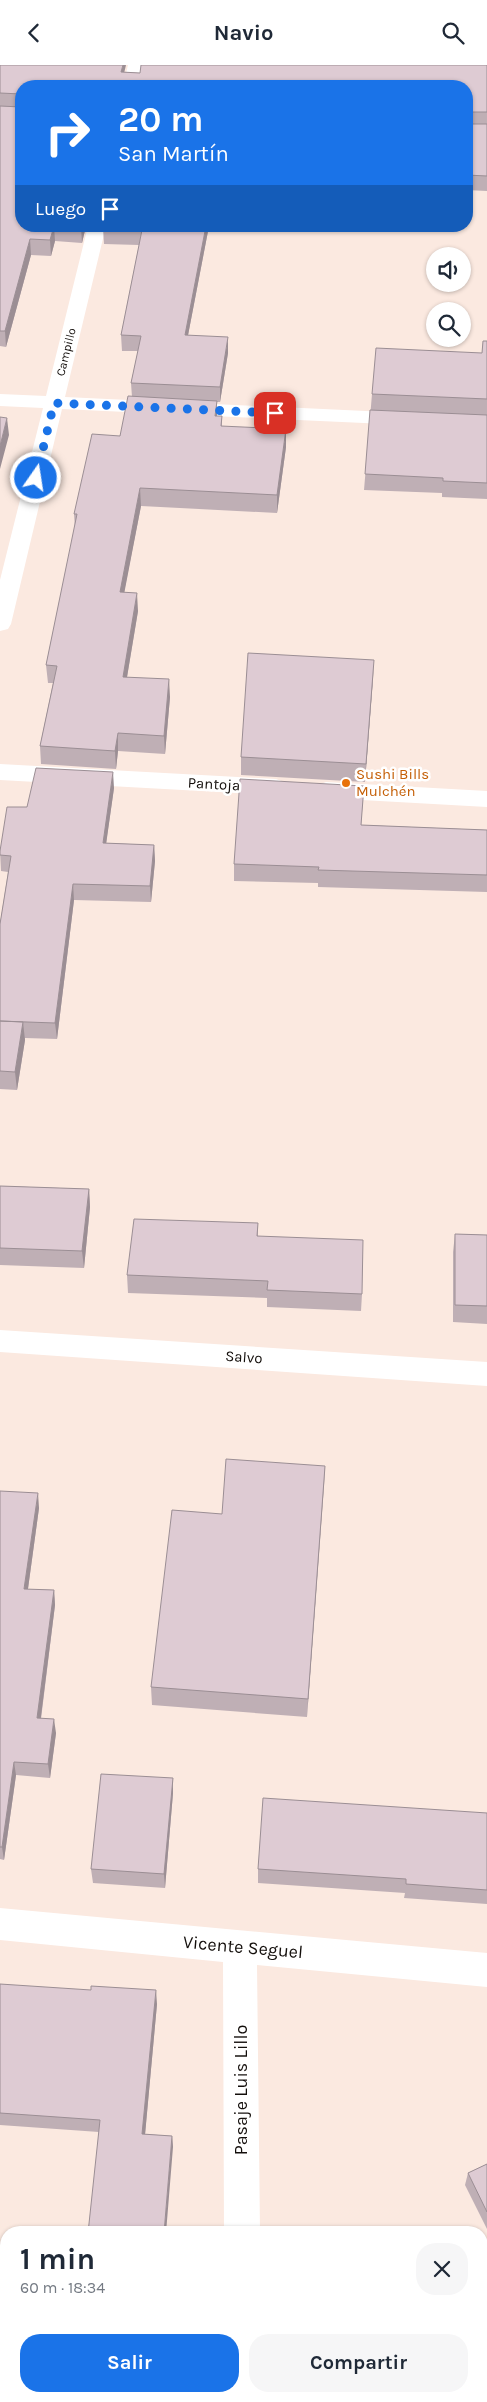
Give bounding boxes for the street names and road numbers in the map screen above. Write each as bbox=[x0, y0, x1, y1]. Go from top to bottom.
street label: Campillo bbox=[53, 327, 79, 377]
street label: Pantoja bbox=[187, 774, 241, 794]
street label: Salvo bbox=[225, 1347, 263, 1367]
street label: Vicente Seguel bbox=[182, 1931, 304, 1963]
street label: Pasaje Luis Lillo bbox=[230, 2025, 252, 2155]

